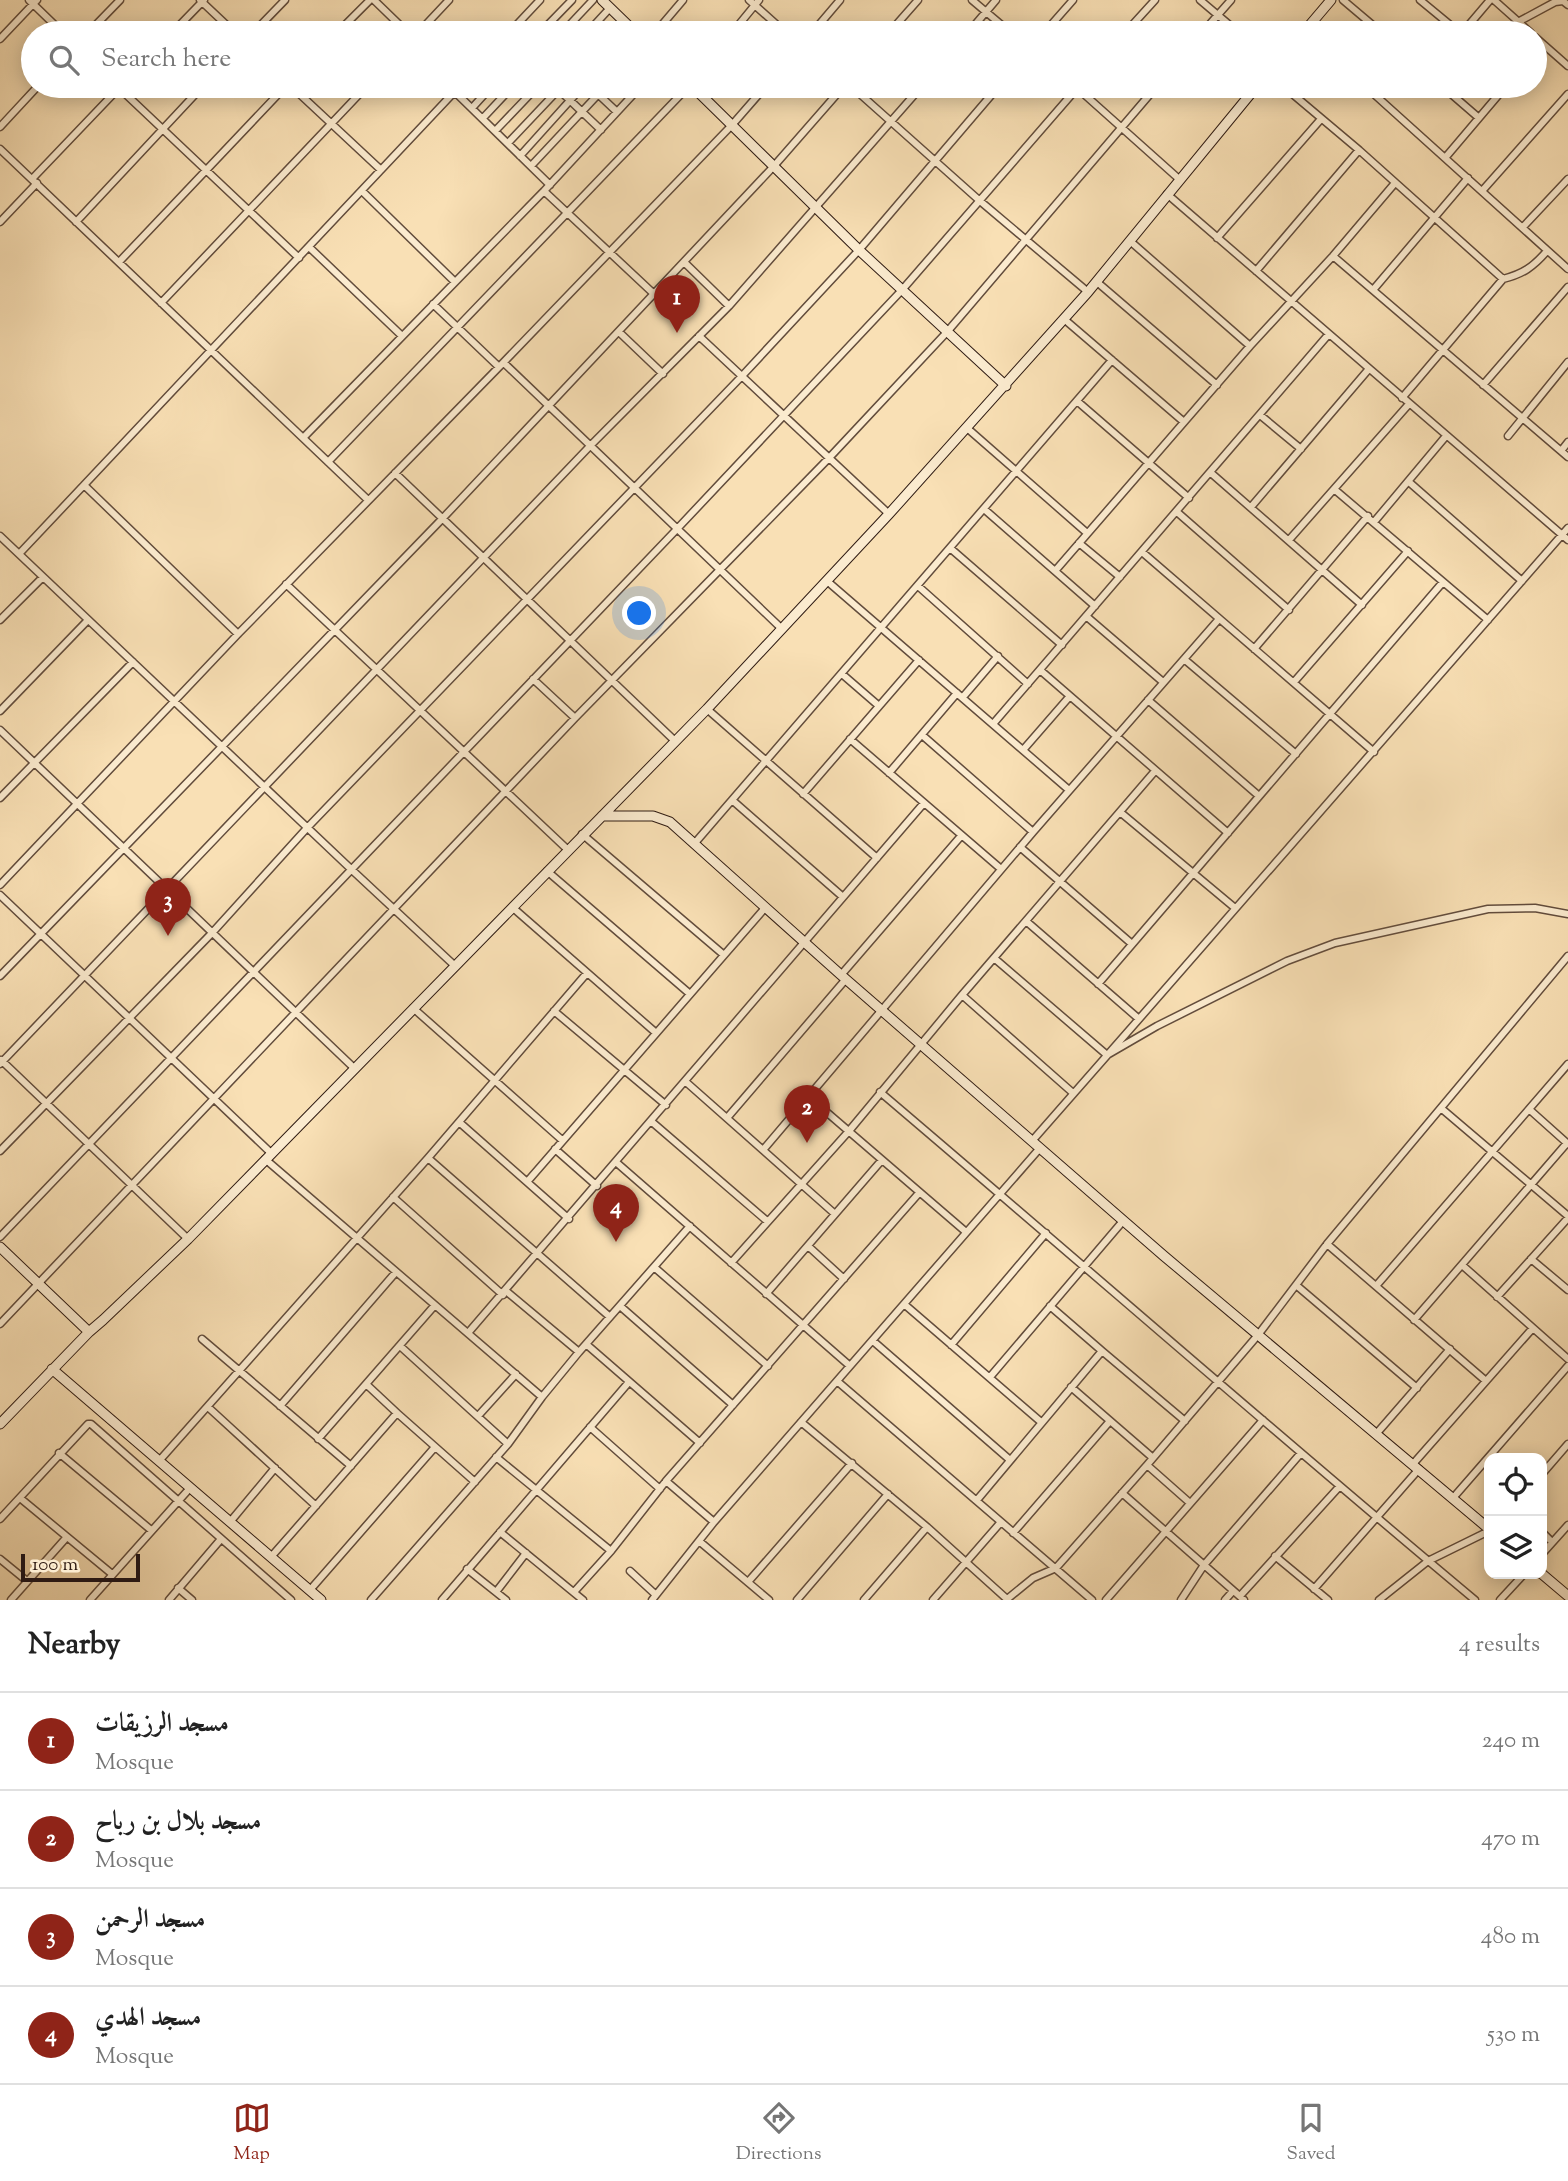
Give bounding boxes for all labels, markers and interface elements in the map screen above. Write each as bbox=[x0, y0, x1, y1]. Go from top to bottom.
search box bbox=[21, 21, 1547, 98]
icon: search bbox=[45, 41, 83, 79]
text: Search here bbox=[101, 41, 231, 78]
pin: 1 bbox=[654, 275, 700, 333]
your location bbox=[622, 596, 656, 630]
pin: 3 bbox=[145, 878, 191, 936]
pin: 2 bbox=[784, 1085, 830, 1143]
pin: 4 bbox=[593, 1184, 639, 1242]
map controls bbox=[1484, 1453, 1547, 1579]
button: locate bbox=[1484, 1453, 1547, 1516]
button: layers bbox=[1484, 1516, 1547, 1579]
scale bar bbox=[21, 1551, 140, 1583]
text: 100 m bbox=[32, 1552, 78, 1579]
text: Nearby bbox=[28, 1624, 120, 1667]
text: 4 results bbox=[1459, 1629, 1540, 1662]
text: مسجد الرزيقات bbox=[95, 1706, 229, 1743]
text: 1 bbox=[47, 1725, 55, 1758]
text: 240 m bbox=[1482, 1725, 1540, 1758]
text: Mosque bbox=[95, 1747, 174, 1780]
text: مسجد بلال بن رباح bbox=[95, 1804, 261, 1841]
text: 2 bbox=[46, 1823, 56, 1856]
text: 470 m bbox=[1481, 1823, 1540, 1856]
text: Mosque bbox=[95, 1845, 174, 1878]
text: مسجد الرحمن bbox=[95, 1902, 205, 1939]
text: 3 bbox=[46, 1921, 56, 1954]
text: 480 m bbox=[1481, 1921, 1540, 1954]
text: Mosque bbox=[95, 1943, 174, 1976]
text: مسجد الهدي bbox=[95, 2000, 201, 2037]
text: 4 bbox=[45, 2019, 57, 2052]
text: 530 m bbox=[1487, 2019, 1540, 2052]
text: Mosque bbox=[95, 2041, 174, 2074]
tab: Map bbox=[233, 2099, 271, 2168]
tab: Directions bbox=[736, 2099, 821, 2168]
tab: Saved bbox=[1287, 2099, 1335, 2168]

